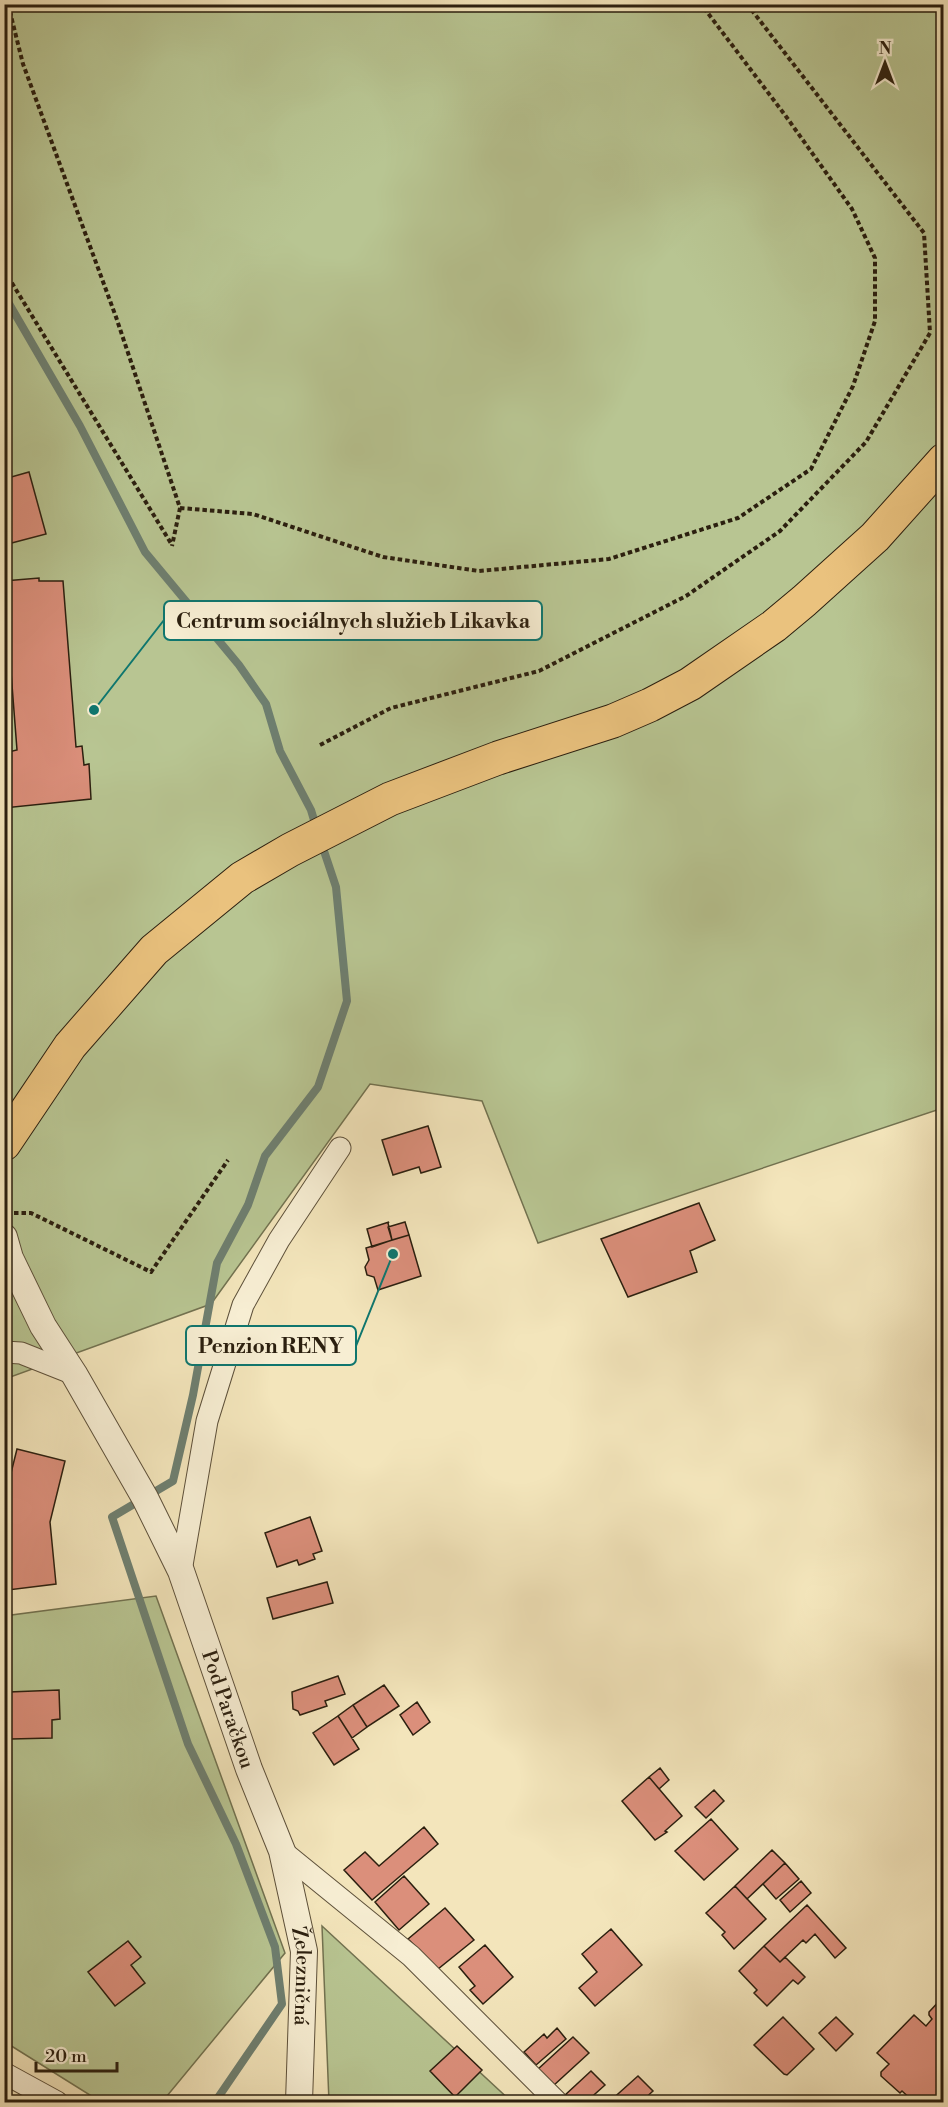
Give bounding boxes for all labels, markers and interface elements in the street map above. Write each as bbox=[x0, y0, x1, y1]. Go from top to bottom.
north arrow bbox=[855, 33, 915, 93]
text: N bbox=[879, 39, 892, 59]
callout: Centrum sociálnych služieb Likavka bbox=[164, 601, 542, 640]
text: Centrum sociálnych služieb Likavka bbox=[176, 609, 531, 635]
callout: Penzion RENY bbox=[186, 1326, 356, 1365]
text: Penzion RENY bbox=[198, 1334, 344, 1360]
street label: Pod Paračkou bbox=[195, 1647, 259, 1773]
street label: Železničná bbox=[285, 1924, 315, 2027]
scale bar bbox=[36, 2035, 117, 2073]
text: 20 m bbox=[45, 2045, 87, 2068]

